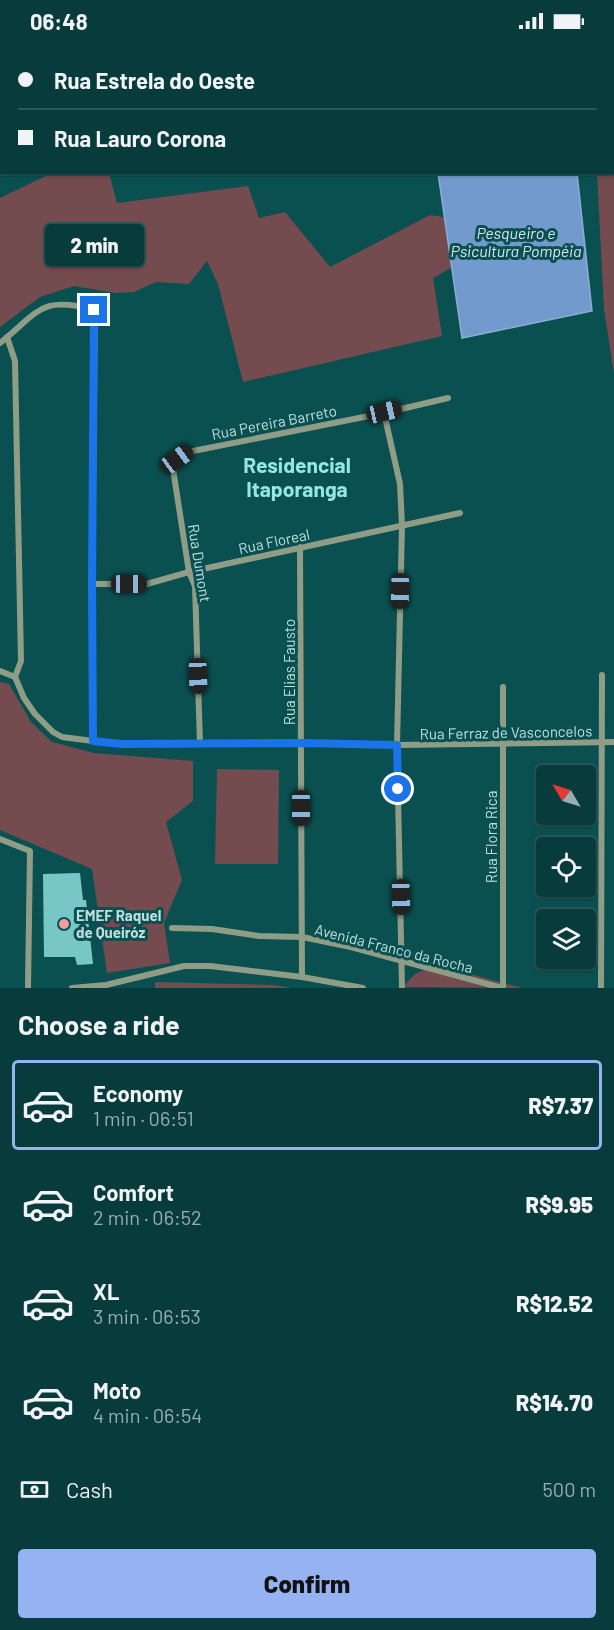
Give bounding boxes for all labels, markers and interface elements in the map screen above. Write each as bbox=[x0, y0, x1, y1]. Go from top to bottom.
text: 06:48 bbox=[30, 8, 88, 34]
text: Rua Estrela do Oeste bbox=[54, 67, 255, 93]
text: Rua Lauro Corona bbox=[54, 125, 226, 151]
callout: 2 min bbox=[44, 223, 144, 265]
water label: Pesqueiro e Psicultura Pompéia bbox=[451, 223, 581, 260]
text: 2 min bbox=[70, 233, 119, 257]
route end bbox=[80, 296, 107, 323]
car bbox=[364, 399, 404, 425]
street label: Rua Pereira Barreto bbox=[210, 401, 338, 443]
car bbox=[157, 441, 197, 477]
district label: Residencial Itaporanga bbox=[243, 452, 351, 501]
street label: Rua Dumont bbox=[185, 523, 215, 603]
street label: Rua Floreal bbox=[237, 525, 311, 557]
car bbox=[391, 573, 409, 609]
car bbox=[111, 575, 147, 593]
street label: Rua Elias Fausto bbox=[280, 619, 298, 725]
car bbox=[188, 658, 208, 694]
street label: Rua Ferraz de Vasconcelos bbox=[419, 721, 593, 743]
north arrow bbox=[536, 765, 596, 825]
map controls bbox=[536, 765, 596, 969]
route start bbox=[384, 775, 411, 802]
car bbox=[292, 790, 310, 826]
street label: Rua Flora Rica bbox=[482, 791, 500, 883]
button: locate bbox=[536, 837, 596, 897]
car bbox=[392, 879, 410, 915]
place label: EMEF Raquel de Queiróz bbox=[76, 906, 161, 941]
button: layers bbox=[536, 909, 596, 969]
marker: EMEF Raquel de Queiróz bbox=[57, 917, 71, 931]
street label: Avenida Franco da Rocha bbox=[313, 920, 475, 976]
text: Choose a ride bbox=[18, 1008, 180, 1040]
icon: car bbox=[21, 1078, 75, 1132]
text: Economy bbox=[93, 1080, 183, 1106]
text: R$7.37 bbox=[528, 1092, 593, 1118]
text: 1 min · 06:51 bbox=[93, 1106, 194, 1130]
icon: car bbox=[21, 1177, 75, 1231]
text: Comfort bbox=[93, 1179, 174, 1205]
text: R$9.95 bbox=[525, 1191, 593, 1217]
text: 2 min · 06:52 bbox=[93, 1205, 202, 1229]
icon: car bbox=[21, 1276, 75, 1330]
text: XL bbox=[93, 1278, 119, 1304]
text: R$12.52 bbox=[516, 1290, 593, 1316]
text: 3 min · 06:53 bbox=[93, 1304, 201, 1328]
icon: car bbox=[21, 1375, 75, 1429]
text: Moto bbox=[93, 1377, 141, 1403]
text: R$14.70 bbox=[516, 1389, 593, 1415]
text: 4 min · 06:54 bbox=[93, 1403, 202, 1427]
icon: cash bbox=[18, 1473, 51, 1506]
text: Cash bbox=[66, 1476, 113, 1502]
text: 500 m bbox=[543, 1477, 596, 1501]
button: Confirm bbox=[18, 1549, 596, 1618]

